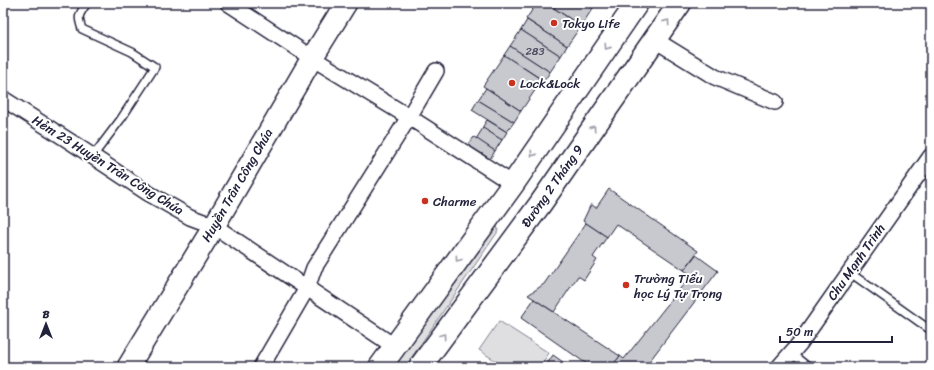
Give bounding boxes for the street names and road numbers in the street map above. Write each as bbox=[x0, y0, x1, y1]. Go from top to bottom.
street label: Hẻm 23 Huyền Trân Công Chúa bbox=[28, 109, 189, 221]
street label: Huyền Trân Công Chúa bbox=[195, 123, 279, 246]
street label: Đường 2 Tháng 9 bbox=[515, 140, 589, 232]
street label: Chu Mạnh Trinh bbox=[821, 219, 891, 305]

